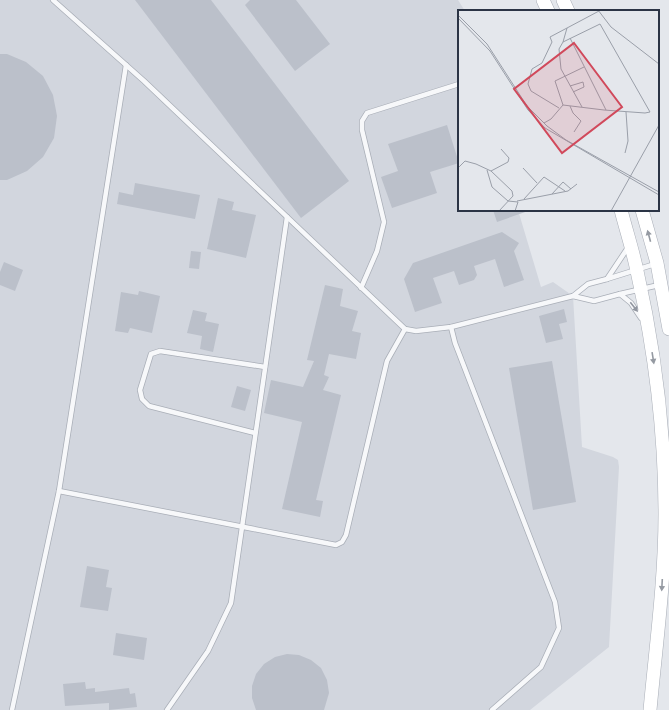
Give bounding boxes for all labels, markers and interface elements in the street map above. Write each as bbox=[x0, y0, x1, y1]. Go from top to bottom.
inset map bbox=[458, 10, 659, 211]
one-way arrow bbox=[646, 230, 652, 242]
one-way arrow bbox=[630, 301, 638, 312]
one-way arrow bbox=[650, 351, 656, 364]
one-way arrow bbox=[658, 579, 665, 591]

